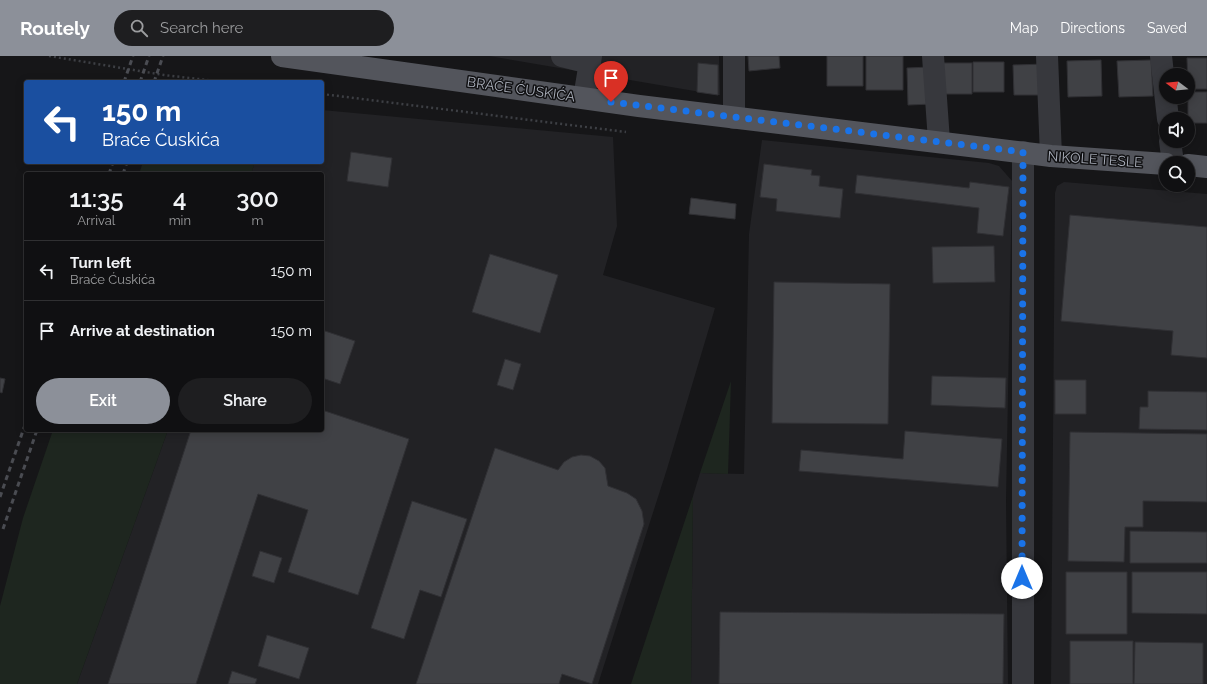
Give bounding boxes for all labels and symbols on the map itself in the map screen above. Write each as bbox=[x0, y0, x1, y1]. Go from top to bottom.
pin bbox=[594, 61, 628, 102]
north arrow bbox=[1159, 68, 1195, 104]
street label: BRAĆE ĆUSKIĆA bbox=[466, 72, 577, 105]
street label: NIKOLE TESLE bbox=[1047, 148, 1143, 170]
position arrow bbox=[1001, 557, 1043, 599]

